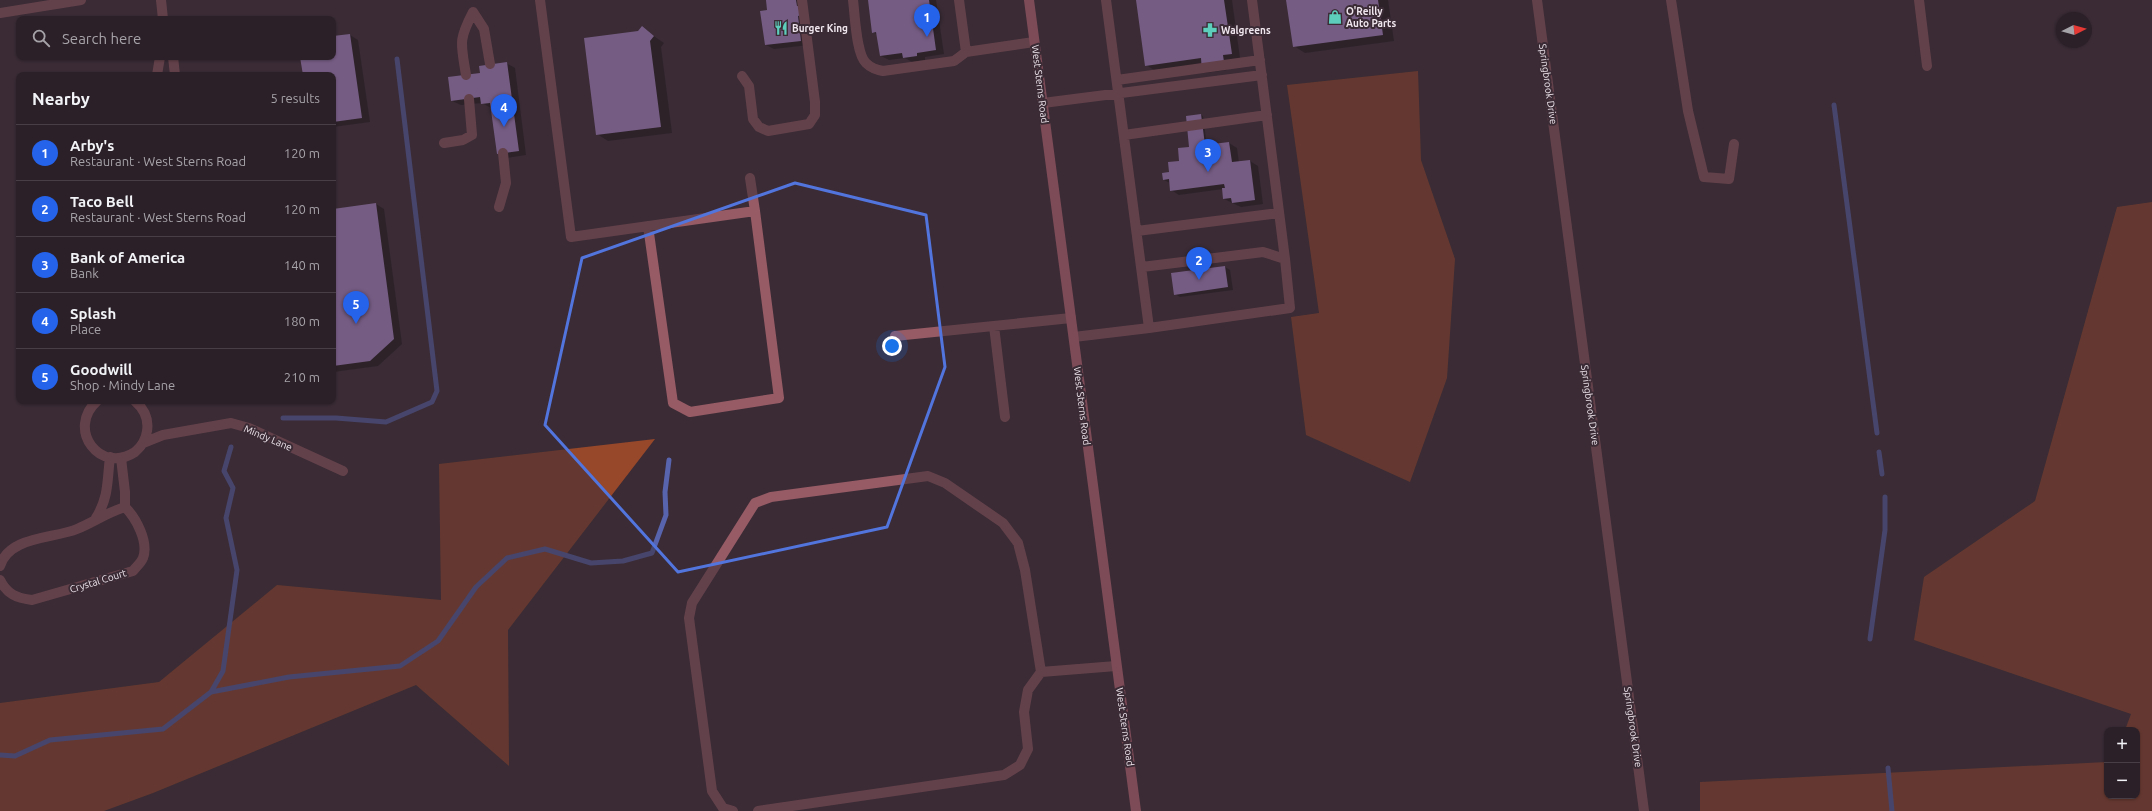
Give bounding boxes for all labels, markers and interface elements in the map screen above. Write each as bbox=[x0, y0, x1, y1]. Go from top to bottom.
pin: 1 bbox=[914, 4, 940, 37]
place label: O'Reilly Auto Parts bbox=[1346, 6, 1396, 29]
shop icon: O'Reilly Auto Parts bbox=[1327, 9, 1343, 25]
north arrow bbox=[2056, 12, 2092, 48]
search box bbox=[16, 16, 336, 60]
restaurant icon: Burger King bbox=[773, 20, 789, 36]
pharmacy icon: Walgreens bbox=[1202, 22, 1218, 38]
place label: Burger King bbox=[792, 23, 848, 34]
place label: Walgreens bbox=[1221, 25, 1271, 36]
icon: search bbox=[30, 27, 52, 49]
text: Search here bbox=[62, 30, 141, 47]
street label: Springbrook Drive bbox=[1537, 43, 1559, 125]
street label: West Sterns Road bbox=[1030, 44, 1050, 124]
text: Nearby bbox=[32, 89, 90, 108]
text: 5 results bbox=[270, 91, 320, 105]
pin: 4 bbox=[491, 94, 517, 127]
text: Arby's bbox=[70, 137, 114, 154]
pin: 3 bbox=[1195, 139, 1221, 172]
text: 1 bbox=[41, 146, 49, 160]
text: 120 m bbox=[284, 146, 320, 160]
text: Restaurant · West Sterns Road bbox=[70, 154, 246, 168]
text: Taco Bell bbox=[70, 193, 134, 210]
text: 2 bbox=[41, 202, 49, 216]
text: 120 m bbox=[284, 202, 320, 216]
text: Restaurant · West Sterns Road bbox=[70, 210, 246, 224]
pin: 2 bbox=[1186, 247, 1212, 280]
text: Bank of America bbox=[70, 249, 185, 266]
text: 3 bbox=[41, 258, 49, 272]
text: 140 m bbox=[284, 258, 320, 272]
text: Bank bbox=[70, 266, 99, 280]
pin: 5 bbox=[343, 291, 369, 324]
text: Splash bbox=[70, 305, 116, 322]
text: 4 bbox=[41, 314, 49, 328]
text: 180 m bbox=[284, 314, 320, 328]
text: Place bbox=[70, 322, 101, 336]
your location bbox=[882, 336, 902, 356]
text: Goodwill bbox=[70, 361, 132, 378]
street label: Springbrook Drive bbox=[1579, 364, 1601, 446]
street label: West Sterns Road bbox=[1072, 366, 1092, 446]
text: 5 bbox=[41, 370, 49, 384]
text: 210 m bbox=[284, 370, 320, 384]
text: Shop · Mindy Lane bbox=[70, 378, 175, 392]
street label: Mindy Lane bbox=[242, 423, 294, 453]
street label: Crystal Court bbox=[68, 567, 128, 595]
street label: Springbrook Drive bbox=[1622, 686, 1644, 768]
street label: West Sterns Road bbox=[1114, 687, 1136, 767]
map controls bbox=[2104, 727, 2140, 799]
button: + bbox=[2104, 727, 2140, 763]
button: − bbox=[2104, 763, 2140, 799]

